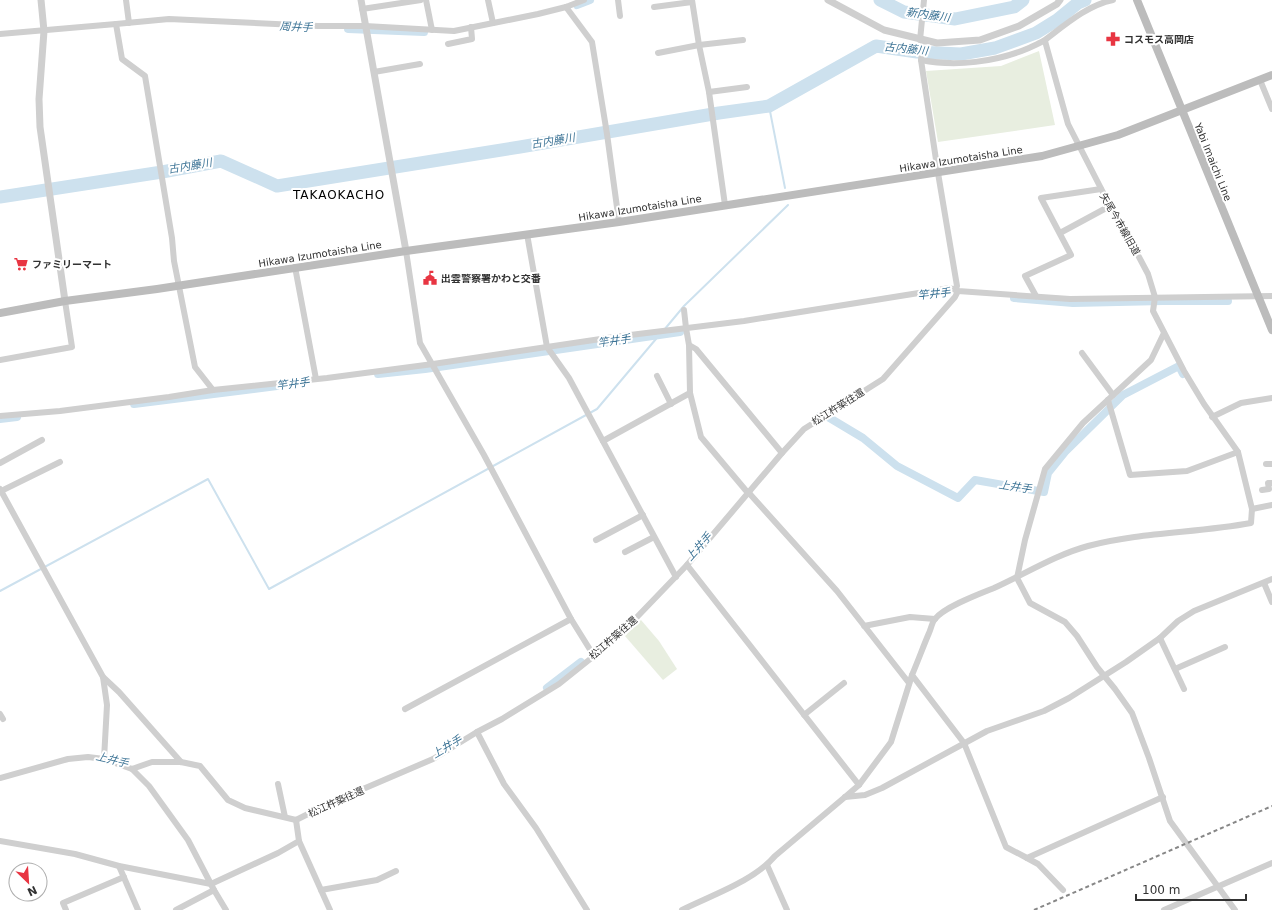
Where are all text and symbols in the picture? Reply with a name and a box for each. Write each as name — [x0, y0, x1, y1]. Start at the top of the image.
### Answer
water label: 新内藤川 — [905, 6, 952, 25]
water label: 周井手 — [279, 20, 314, 34]
pharmacy icon: コスモス高岡店 — [1105, 31, 1121, 47]
place label: コスモス高岡店 — [1124, 34, 1194, 45]
water label: 古内藤川 — [883, 40, 930, 58]
street label: Yabi Imaichi Line — [1192, 120, 1234, 203]
water label: 古内藤川 — [530, 131, 577, 151]
street label: Hikawa Izumotaisha Line — [899, 144, 1023, 174]
water label: 古内藤川 — [167, 156, 214, 176]
district label: TAKAOKACHO — [292, 188, 385, 202]
street label: 矢尾今市線旧道 — [1098, 191, 1142, 257]
street label: Hikawa Izumotaisha Line — [578, 193, 702, 223]
street label: Hikawa Izumotaisha Line — [258, 239, 382, 269]
supermarket icon: ファミリーマート — [13, 256, 29, 272]
place label: ファミリーマート — [32, 259, 112, 270]
public building icon: 出雲警察署かわと交番 — [422, 270, 438, 286]
place label: 出雲警察署かわと交番 — [441, 273, 541, 284]
water label: 竿井手 — [917, 286, 952, 302]
water label: 竿井手 — [597, 332, 632, 350]
water label: 竿井手 — [276, 375, 311, 392]
street label: 松江杵築往還 — [810, 386, 866, 428]
water label: 上井手 — [998, 478, 1033, 496]
water label: 上井手 — [683, 530, 716, 564]
street label: 松江杵築往還 — [587, 614, 639, 662]
water label: 上井手 — [430, 732, 465, 761]
water label: 上井手 — [94, 750, 131, 771]
street label: 松江杵築往還 — [306, 785, 366, 819]
north arrow — [8, 862, 48, 902]
scale bar — [1136, 876, 1246, 902]
text: N — [25, 883, 39, 898]
text: 100 m — [1142, 883, 1180, 897]

